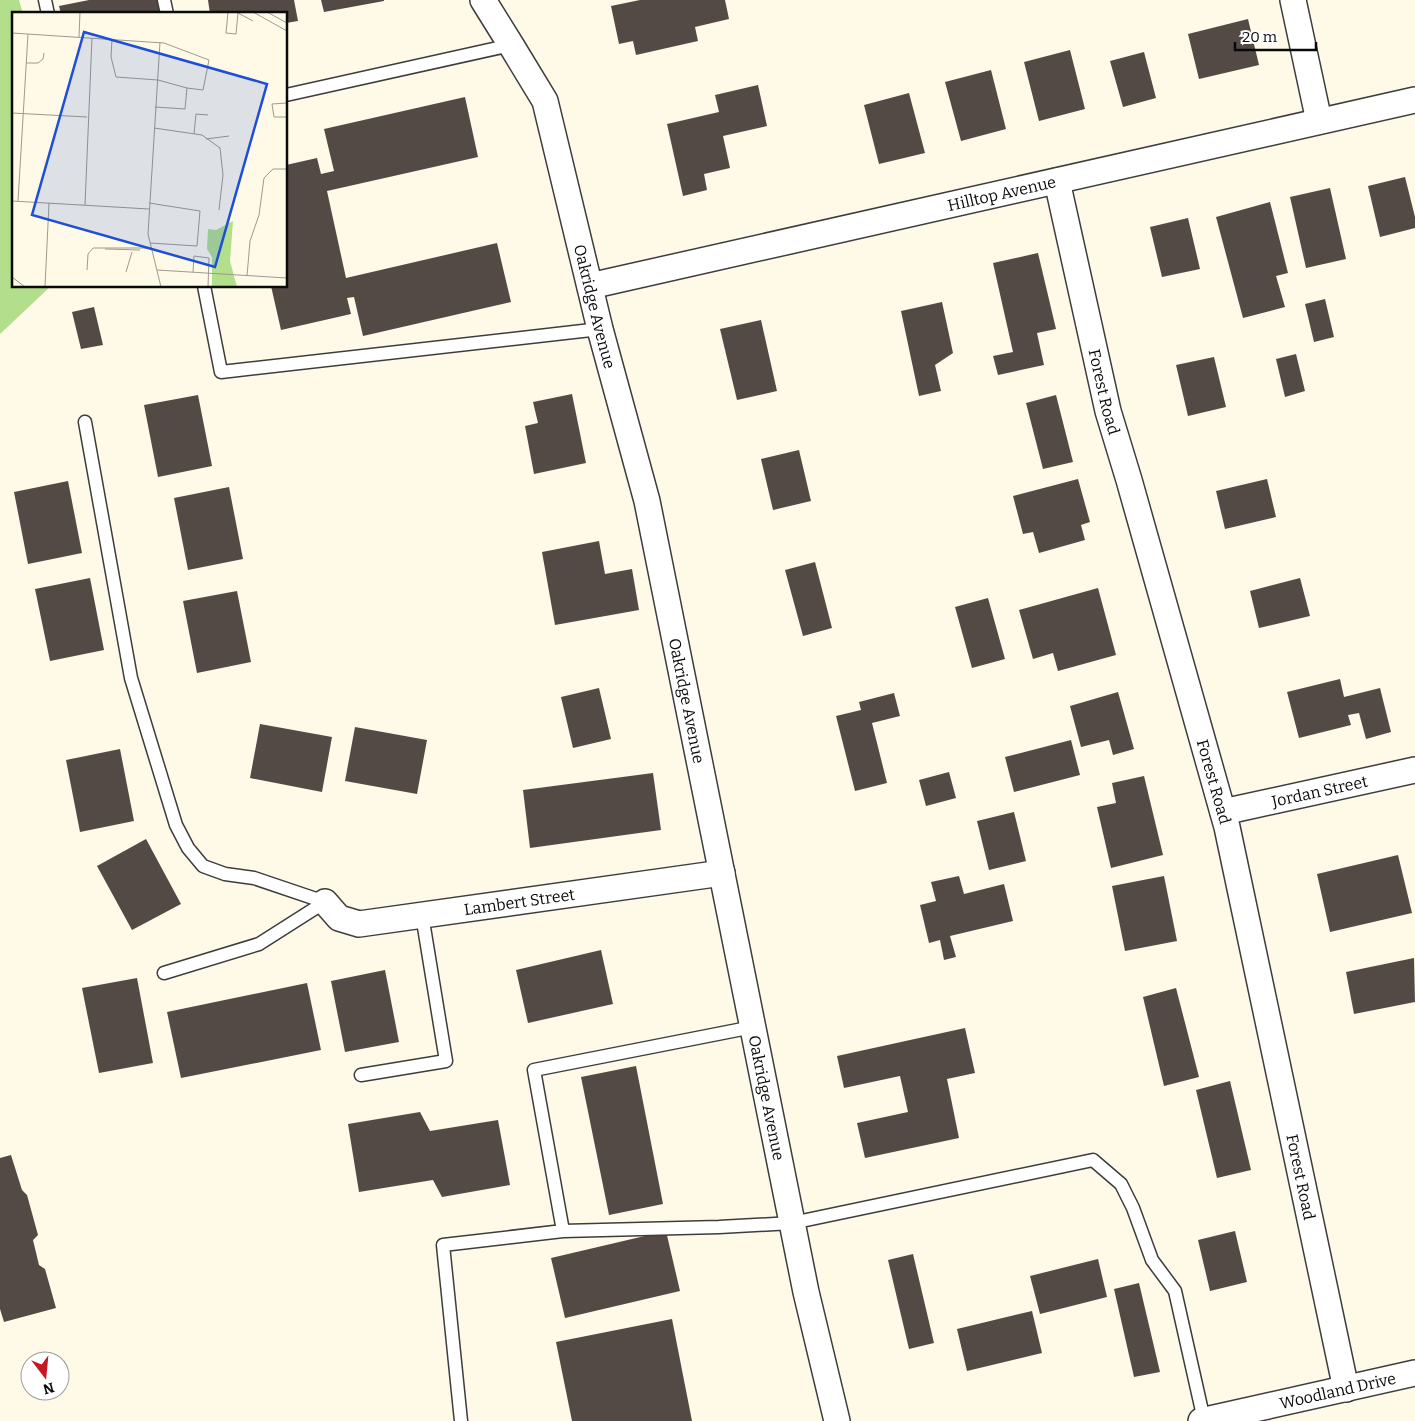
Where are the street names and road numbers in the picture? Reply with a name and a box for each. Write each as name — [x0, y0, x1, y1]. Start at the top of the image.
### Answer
street label: Hilltop Avenue — [946, 172, 1058, 215]
street label: Oakridge Avenue — [570, 243, 619, 371]
street label: Forest Road — [1085, 347, 1124, 437]
street label: Oakridge Avenue — [665, 636, 708, 765]
street label: Forest Road — [1193, 737, 1235, 827]
street label: Jordan Street — [1269, 772, 1370, 811]
street label: Lambert Street — [463, 885, 576, 919]
street label: Oakridge Avenue — [745, 1034, 788, 1162]
street label: Forest Road — [1282, 1132, 1319, 1222]
street label: Woodland Drive — [1278, 1369, 1398, 1413]

